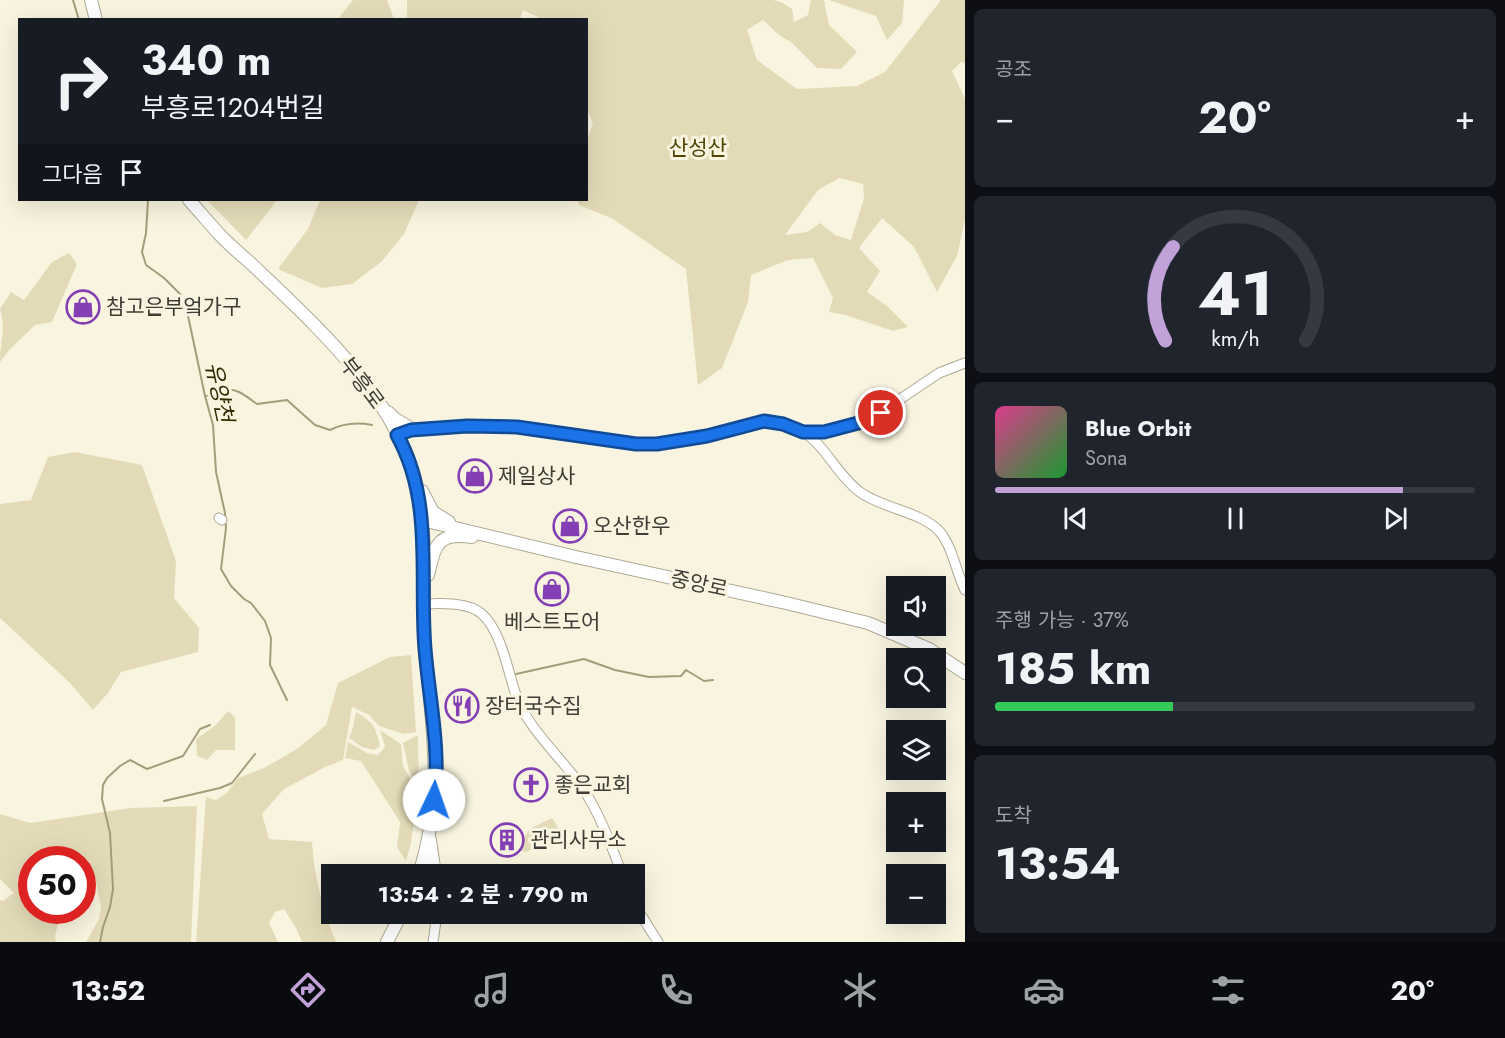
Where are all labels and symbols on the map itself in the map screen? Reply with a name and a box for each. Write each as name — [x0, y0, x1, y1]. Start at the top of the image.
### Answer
park label: 산성산 — [669, 133, 727, 163]
shop icon: 참고은부엌가구 — [65, 289, 101, 325]
place label: 참고은부엌가구 — [106, 292, 241, 322]
street label: 부흥로 — [333, 351, 391, 415]
water label: 유양천 — [198, 359, 243, 428]
pin — [855, 387, 906, 438]
shop icon: 제일상사 — [457, 458, 493, 494]
place label: 제일상사 — [498, 461, 575, 491]
shop icon: 오산한우 — [552, 508, 588, 544]
place label: 오산한우 — [593, 511, 670, 541]
street label: 중앙로 — [668, 563, 730, 605]
shop icon: 베스트도어 — [534, 571, 570, 607]
place label: 베스트도어 — [504, 607, 600, 637]
restaurant icon: 장터국수집 — [444, 688, 480, 724]
place label: 장터국수집 — [485, 691, 582, 721]
church icon: 좋은교회 — [513, 767, 549, 803]
position arrow — [402, 768, 466, 832]
place label: 좋은교회 — [554, 770, 631, 800]
building icon: 관리사무소 — [489, 822, 525, 858]
place label: 관리사무소 — [530, 825, 627, 855]
speed limit sign: 50 — [18, 846, 96, 924]

